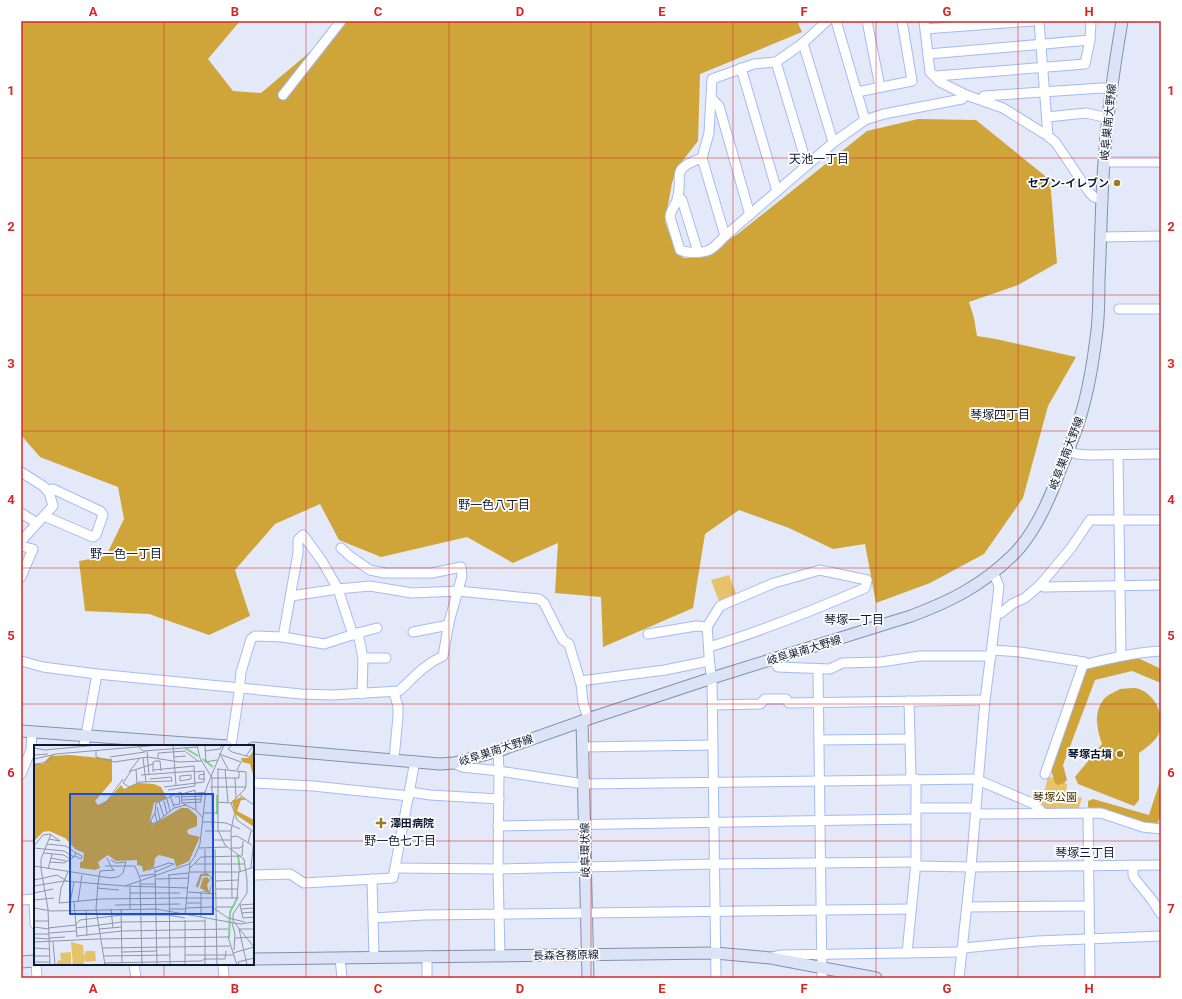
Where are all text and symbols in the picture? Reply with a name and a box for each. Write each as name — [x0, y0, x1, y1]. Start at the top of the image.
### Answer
text: A — [89, 4, 98, 19]
text: B — [231, 4, 239, 19]
text: C — [374, 4, 383, 19]
text: D — [516, 4, 524, 19]
text: E — [658, 4, 666, 19]
text: F — [800, 4, 808, 19]
text: G — [943, 4, 952, 19]
text: H — [1084, 4, 1094, 19]
text: 1 — [7, 83, 15, 98]
street label: 岐阜巣南大野線 — [1098, 83, 1119, 161]
text: 1 — [1167, 83, 1175, 98]
district label: 天池一丁目 — [789, 152, 849, 166]
place label: セブン-イレブン — [1028, 177, 1109, 190]
marker: セブン-イレブン — [1112, 178, 1122, 188]
text: 2 — [7, 219, 15, 234]
text: 2 — [1167, 219, 1175, 234]
text: 3 — [7, 356, 15, 371]
text: 3 — [1167, 356, 1175, 371]
district label: 琴塚四丁目 — [970, 408, 1030, 422]
street label: 岐阜巣南大野線 — [1047, 415, 1086, 491]
text: 4 — [7, 492, 15, 507]
text: 4 — [1167, 492, 1175, 507]
district label: 野一色八丁目 — [458, 498, 530, 512]
district label: 野一色一丁目 — [90, 547, 162, 561]
district label: 琴塚一丁目 — [824, 613, 884, 627]
text: 5 — [7, 628, 15, 643]
text: 5 — [1167, 628, 1175, 643]
street label: 岐阜巣南大野線 — [765, 633, 843, 668]
street label: 岐阜巣南大野線 — [458, 732, 535, 769]
inset map — [34, 745, 254, 965]
place label: 琴塚古墳 — [1067, 748, 1112, 761]
marker: 琴塚古墳 — [1115, 749, 1125, 759]
text: 6 — [7, 765, 15, 780]
text: 6 — [1167, 765, 1175, 780]
park label: 琴塚公園 — [1033, 791, 1077, 804]
marker: 澤田病院 — [375, 817, 387, 829]
place label: 澤田病院 — [390, 817, 434, 830]
street label: 岐阜環状線 — [579, 822, 592, 878]
district label: 野一色七丁目 — [364, 834, 436, 848]
district label: 琴塚三丁目 — [1055, 846, 1115, 860]
text: 7 — [7, 901, 15, 916]
text: 7 — [1167, 901, 1175, 916]
street label: 長森各務原線 — [533, 948, 599, 963]
text: A — [89, 981, 98, 996]
text: B — [231, 981, 239, 996]
text: C — [374, 981, 383, 996]
text: D — [516, 981, 524, 996]
text: E — [658, 981, 666, 996]
text: F — [800, 981, 808, 996]
text: G — [943, 981, 952, 996]
text: H — [1084, 981, 1094, 996]

